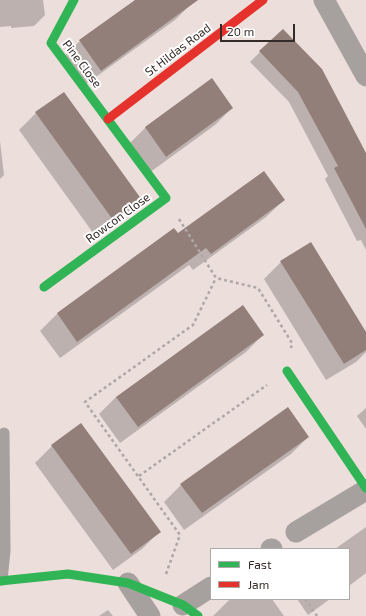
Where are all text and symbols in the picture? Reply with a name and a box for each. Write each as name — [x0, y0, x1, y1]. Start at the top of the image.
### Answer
scale bar — [222, 16, 297, 42]
street label: St Hildas Road — [142, 21, 214, 79]
text: 20 m — [227, 24, 254, 38]
street label: Pine Close — [59, 37, 105, 91]
street label: Rowcon Close — [83, 190, 153, 246]
legend — [210, 548, 350, 600]
text: Fast — [248, 557, 271, 571]
text: Jam — [248, 577, 269, 591]

